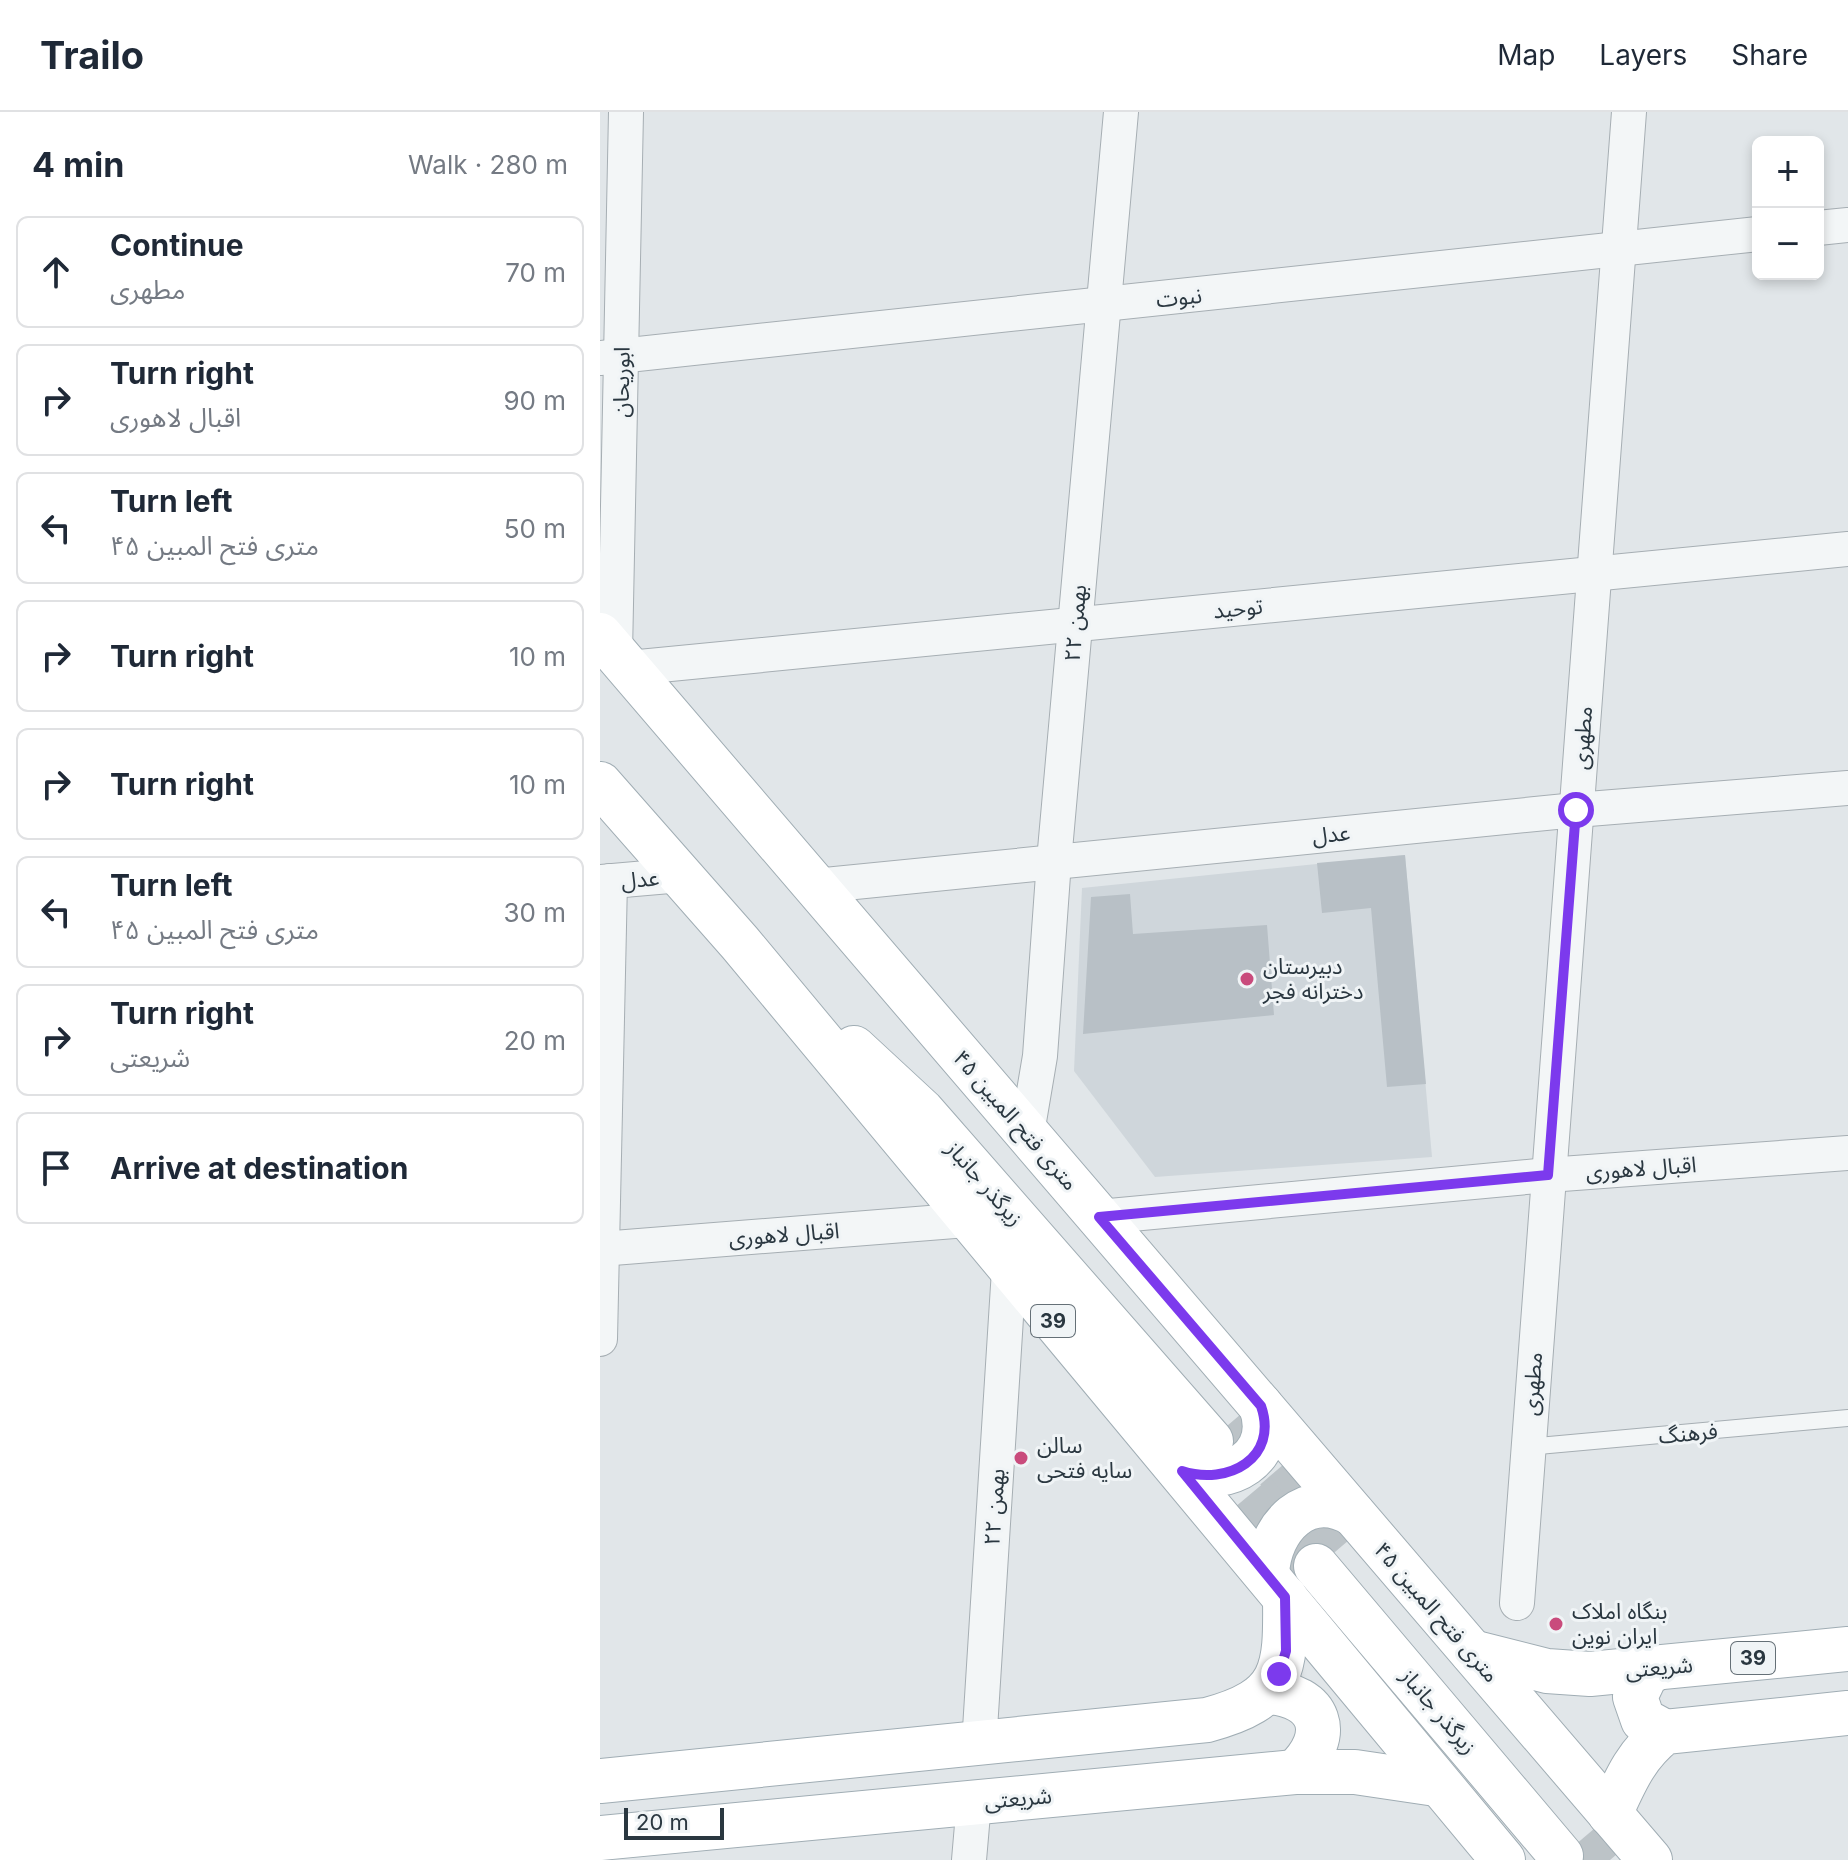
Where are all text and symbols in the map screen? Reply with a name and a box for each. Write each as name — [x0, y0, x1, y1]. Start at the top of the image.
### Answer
text: Trailo — [40, 32, 144, 78]
text: Map — [1497, 38, 1555, 72]
text: Layers — [1599, 38, 1687, 72]
text: Share — [1731, 38, 1808, 72]
map controls — [1752, 136, 1824, 280]
button: + — [1752, 136, 1824, 208]
text: 4 min — [32, 144, 124, 185]
text: Walk · 280 m — [408, 149, 568, 180]
button: − — [1752, 208, 1824, 280]
text: Continue — [110, 227, 244, 263]
icon: ahead — [34, 250, 78, 294]
text: 70 m — [505, 257, 566, 288]
text: مطهری — [110, 274, 185, 305]
street label: نبوت — [1155, 282, 1203, 312]
street label: ابوریحان — [607, 346, 636, 418]
text: Turn right — [110, 355, 254, 391]
icon: right — [34, 378, 78, 422]
text: 90 m — [503, 385, 566, 416]
text: اقبال لاهوری — [110, 402, 241, 433]
text: Turn left — [110, 483, 232, 519]
icon: left — [34, 506, 78, 550]
text: 50 m — [504, 513, 566, 544]
text: ۴۵ متری فتح المبین — [110, 530, 319, 561]
street label: ۲۲ بهمن — [1059, 583, 1091, 663]
street label: توحید — [1212, 592, 1264, 624]
icon: right — [34, 634, 78, 678]
text: Turn right — [110, 638, 254, 674]
text: 10 m — [509, 641, 566, 672]
street label: مطهری — [1567, 705, 1597, 771]
icon: right — [34, 762, 78, 806]
text: Turn right — [110, 766, 254, 802]
text: 10 m — [509, 769, 566, 800]
route start — [1558, 792, 1594, 828]
street label: عدل — [1311, 819, 1351, 849]
street label: عدل — [620, 864, 660, 894]
text: Turn left — [110, 867, 232, 903]
icon: left — [34, 890, 78, 934]
text: 30 m — [503, 897, 566, 928]
text: ۴۵ متری فتح المبین — [110, 914, 319, 945]
place label: دبیرستان دخترانه فجر — [1262, 953, 1363, 1004]
marker: دبیرستان دخترانه فجر — [1238, 970, 1256, 988]
text: Turn right — [110, 995, 254, 1031]
icon: right — [34, 1018, 78, 1062]
text: 20 m — [504, 1025, 566, 1056]
text: شریعتی — [110, 1042, 190, 1073]
street label: ۴۵ متری فتح المبین — [945, 1045, 1084, 1198]
street label: زیرگذر جانباز — [940, 1134, 1029, 1231]
icon: arrive — [34, 1146, 78, 1190]
text: Arrive at destination — [110, 1150, 408, 1186]
street label: اقبال لاهوری — [1585, 1151, 1697, 1186]
street label: اقبال لاهوری — [728, 1217, 840, 1252]
road number: 39 — [1031, 1305, 1075, 1337]
street label: مطهری — [1517, 1351, 1547, 1417]
street label: فرهنگ — [1657, 1417, 1719, 1449]
place label: سالن سایه فتحی — [1037, 1432, 1132, 1483]
marker: سالن سایه فتحی — [1012, 1449, 1030, 1467]
street label: ۲۲ بهمن — [978, 1468, 1010, 1546]
street label: ۴۵ متری فتح المبین — [1366, 1537, 1505, 1690]
place label: بنگاه املاک ایران نوین — [1572, 1598, 1667, 1649]
marker: بنگاه املاک ایران نوین — [1547, 1615, 1565, 1633]
road number: 39 — [1731, 1642, 1775, 1674]
street label: شریعتی — [1624, 1651, 1694, 1683]
route end — [1261, 1656, 1297, 1692]
street label: زیرگذر جانباز — [1394, 1662, 1482, 1760]
street label: شریعتی — [983, 1782, 1053, 1814]
scale bar — [624, 1804, 724, 1840]
text: 20 m — [636, 1809, 689, 1835]

